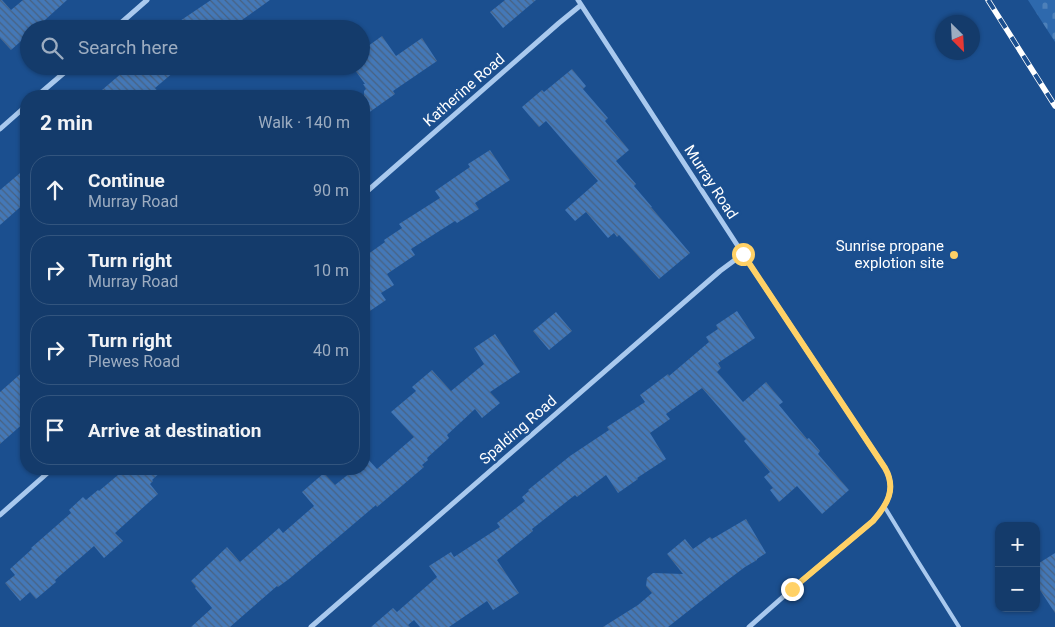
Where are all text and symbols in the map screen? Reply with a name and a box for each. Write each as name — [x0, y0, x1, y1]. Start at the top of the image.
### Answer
north arrow — [935, 15, 980, 60]
search box — [20, 20, 370, 75]
icon: search — [38, 34, 66, 62]
text: Search here — [78, 36, 178, 59]
street label: Katherine Road — [420, 50, 508, 130]
text: 2 min — [40, 111, 93, 135]
text: Walk · 140 m — [258, 113, 350, 132]
street label: Murray Road — [680, 142, 742, 222]
text: Continue — [88, 169, 165, 192]
icon: ahead — [41, 176, 69, 204]
text: 90 m — [313, 181, 349, 200]
text: Murray Road — [88, 192, 178, 211]
place label: Sunrise propane explotion site — [836, 237, 944, 272]
route start — [732, 243, 755, 266]
text: Turn right — [88, 249, 172, 272]
marker: Sunrise propane explotion site — [948, 249, 960, 261]
icon: right — [41, 256, 69, 284]
text: 10 m — [313, 261, 349, 280]
text: Murray Road — [88, 272, 178, 291]
text: Turn right — [88, 329, 172, 352]
icon: right — [41, 336, 69, 364]
text: 40 m — [313, 341, 349, 360]
text: Plewes Road — [88, 352, 180, 371]
street label: Spalding Road — [476, 392, 560, 468]
icon: arrive — [41, 416, 69, 444]
text: Arrive at destination — [88, 419, 261, 442]
map controls — [995, 522, 1040, 612]
button: + — [995, 522, 1040, 567]
button: − — [995, 567, 1040, 612]
route end — [781, 578, 804, 601]

